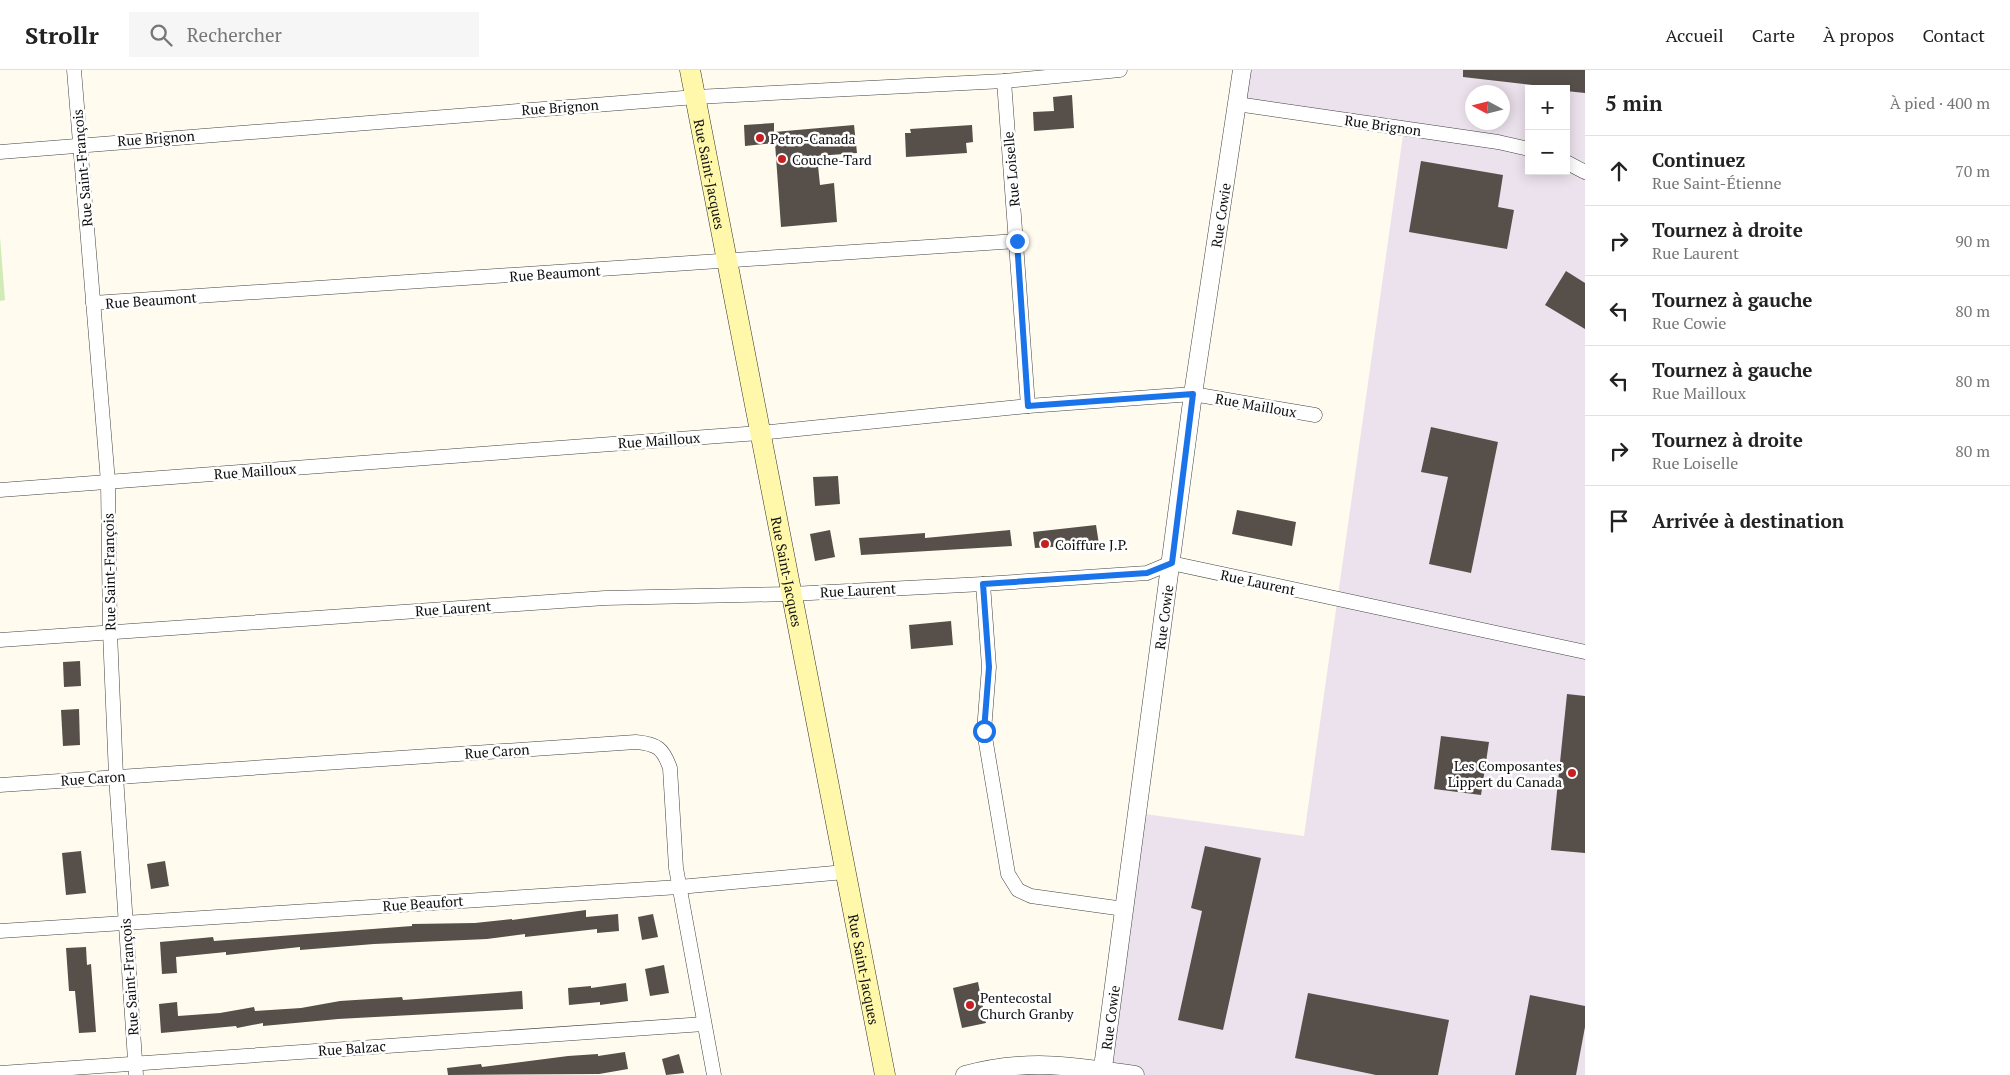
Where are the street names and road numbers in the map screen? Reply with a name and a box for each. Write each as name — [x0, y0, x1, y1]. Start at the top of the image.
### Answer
street label: Rue Brignon — [521, 95, 600, 119]
street label: Rue Saint-François — [67, 109, 97, 227]
street label: Rue Brignon — [1343, 110, 1423, 140]
street label: Rue Saint-Jacques — [690, 117, 730, 231]
street label: Rue Brignon — [117, 126, 196, 150]
street label: Rue Loiselle — [998, 131, 1024, 207]
street label: Rue Cowie — [1206, 181, 1234, 249]
street label: Rue Beaumont — [509, 260, 602, 286]
street label: Rue Beaumont — [105, 287, 198, 313]
street label: Rue Mailloux — [1214, 388, 1299, 422]
street label: Rue Mailloux — [617, 428, 701, 452]
street label: Rue Mailloux — [213, 459, 297, 483]
street label: Rue Saint-François — [98, 513, 120, 631]
street label: Rue Saint-Jacques — [767, 515, 807, 628]
street label: Rue Laurent — [1219, 565, 1298, 599]
street label: Rue Laurent — [819, 578, 897, 601]
street label: Rue Cowie — [1149, 584, 1177, 651]
street label: Rue Laurent — [414, 596, 492, 620]
street label: Rue Caron — [464, 739, 531, 763]
street label: Rue Caron — [60, 766, 127, 790]
street label: Rue Beaufort — [382, 891, 465, 915]
street label: Rue Saint-Jacques — [844, 912, 884, 1026]
street label: Rue Saint-François — [115, 918, 143, 1036]
street label: Rue Cowie — [1096, 984, 1123, 1051]
street label: Rue Balzac — [318, 1036, 386, 1060]

